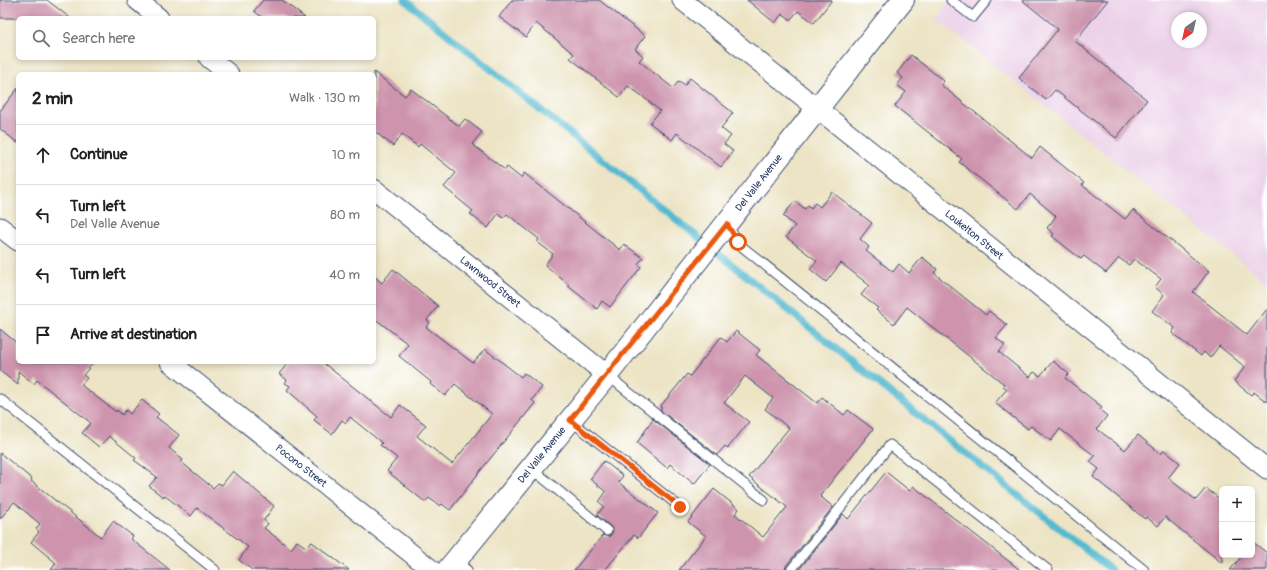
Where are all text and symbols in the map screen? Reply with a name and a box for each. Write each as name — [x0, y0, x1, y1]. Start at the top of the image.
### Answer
north arrow — [1171, 12, 1207, 48]
search box — [16, 16, 376, 60]
icon: search — [30, 27, 52, 49]
text: Search here — [62, 29, 135, 48]
text: 2 min — [32, 88, 73, 109]
text: Walk · 130 m — [289, 90, 360, 106]
icon: ahead — [32, 144, 54, 166]
text: Continue — [70, 145, 128, 164]
text: 10 m — [332, 147, 360, 163]
street label: Del Valle Avenue — [733, 152, 785, 214]
text: Turn left — [70, 197, 126, 216]
icon: left — [32, 204, 54, 226]
text: 80 m — [330, 207, 360, 223]
street label: Loukelton Street — [942, 208, 1006, 263]
text: Del Valle Avenue — [70, 216, 160, 232]
route start — [729, 233, 747, 251]
street label: Lawnwood Street — [457, 254, 523, 311]
icon: left — [32, 264, 54, 286]
text: Turn left — [70, 265, 126, 284]
text: 40 m — [329, 267, 360, 283]
icon: arrive — [32, 324, 54, 346]
text: Arrive at destination — [70, 325, 197, 344]
street label: Del Valle Avenue — [516, 424, 568, 486]
street label: Pocono Street — [273, 442, 330, 490]
map controls — [1219, 486, 1255, 558]
button: + — [1219, 486, 1255, 522]
route end — [671, 498, 689, 516]
button: − — [1219, 522, 1255, 558]

